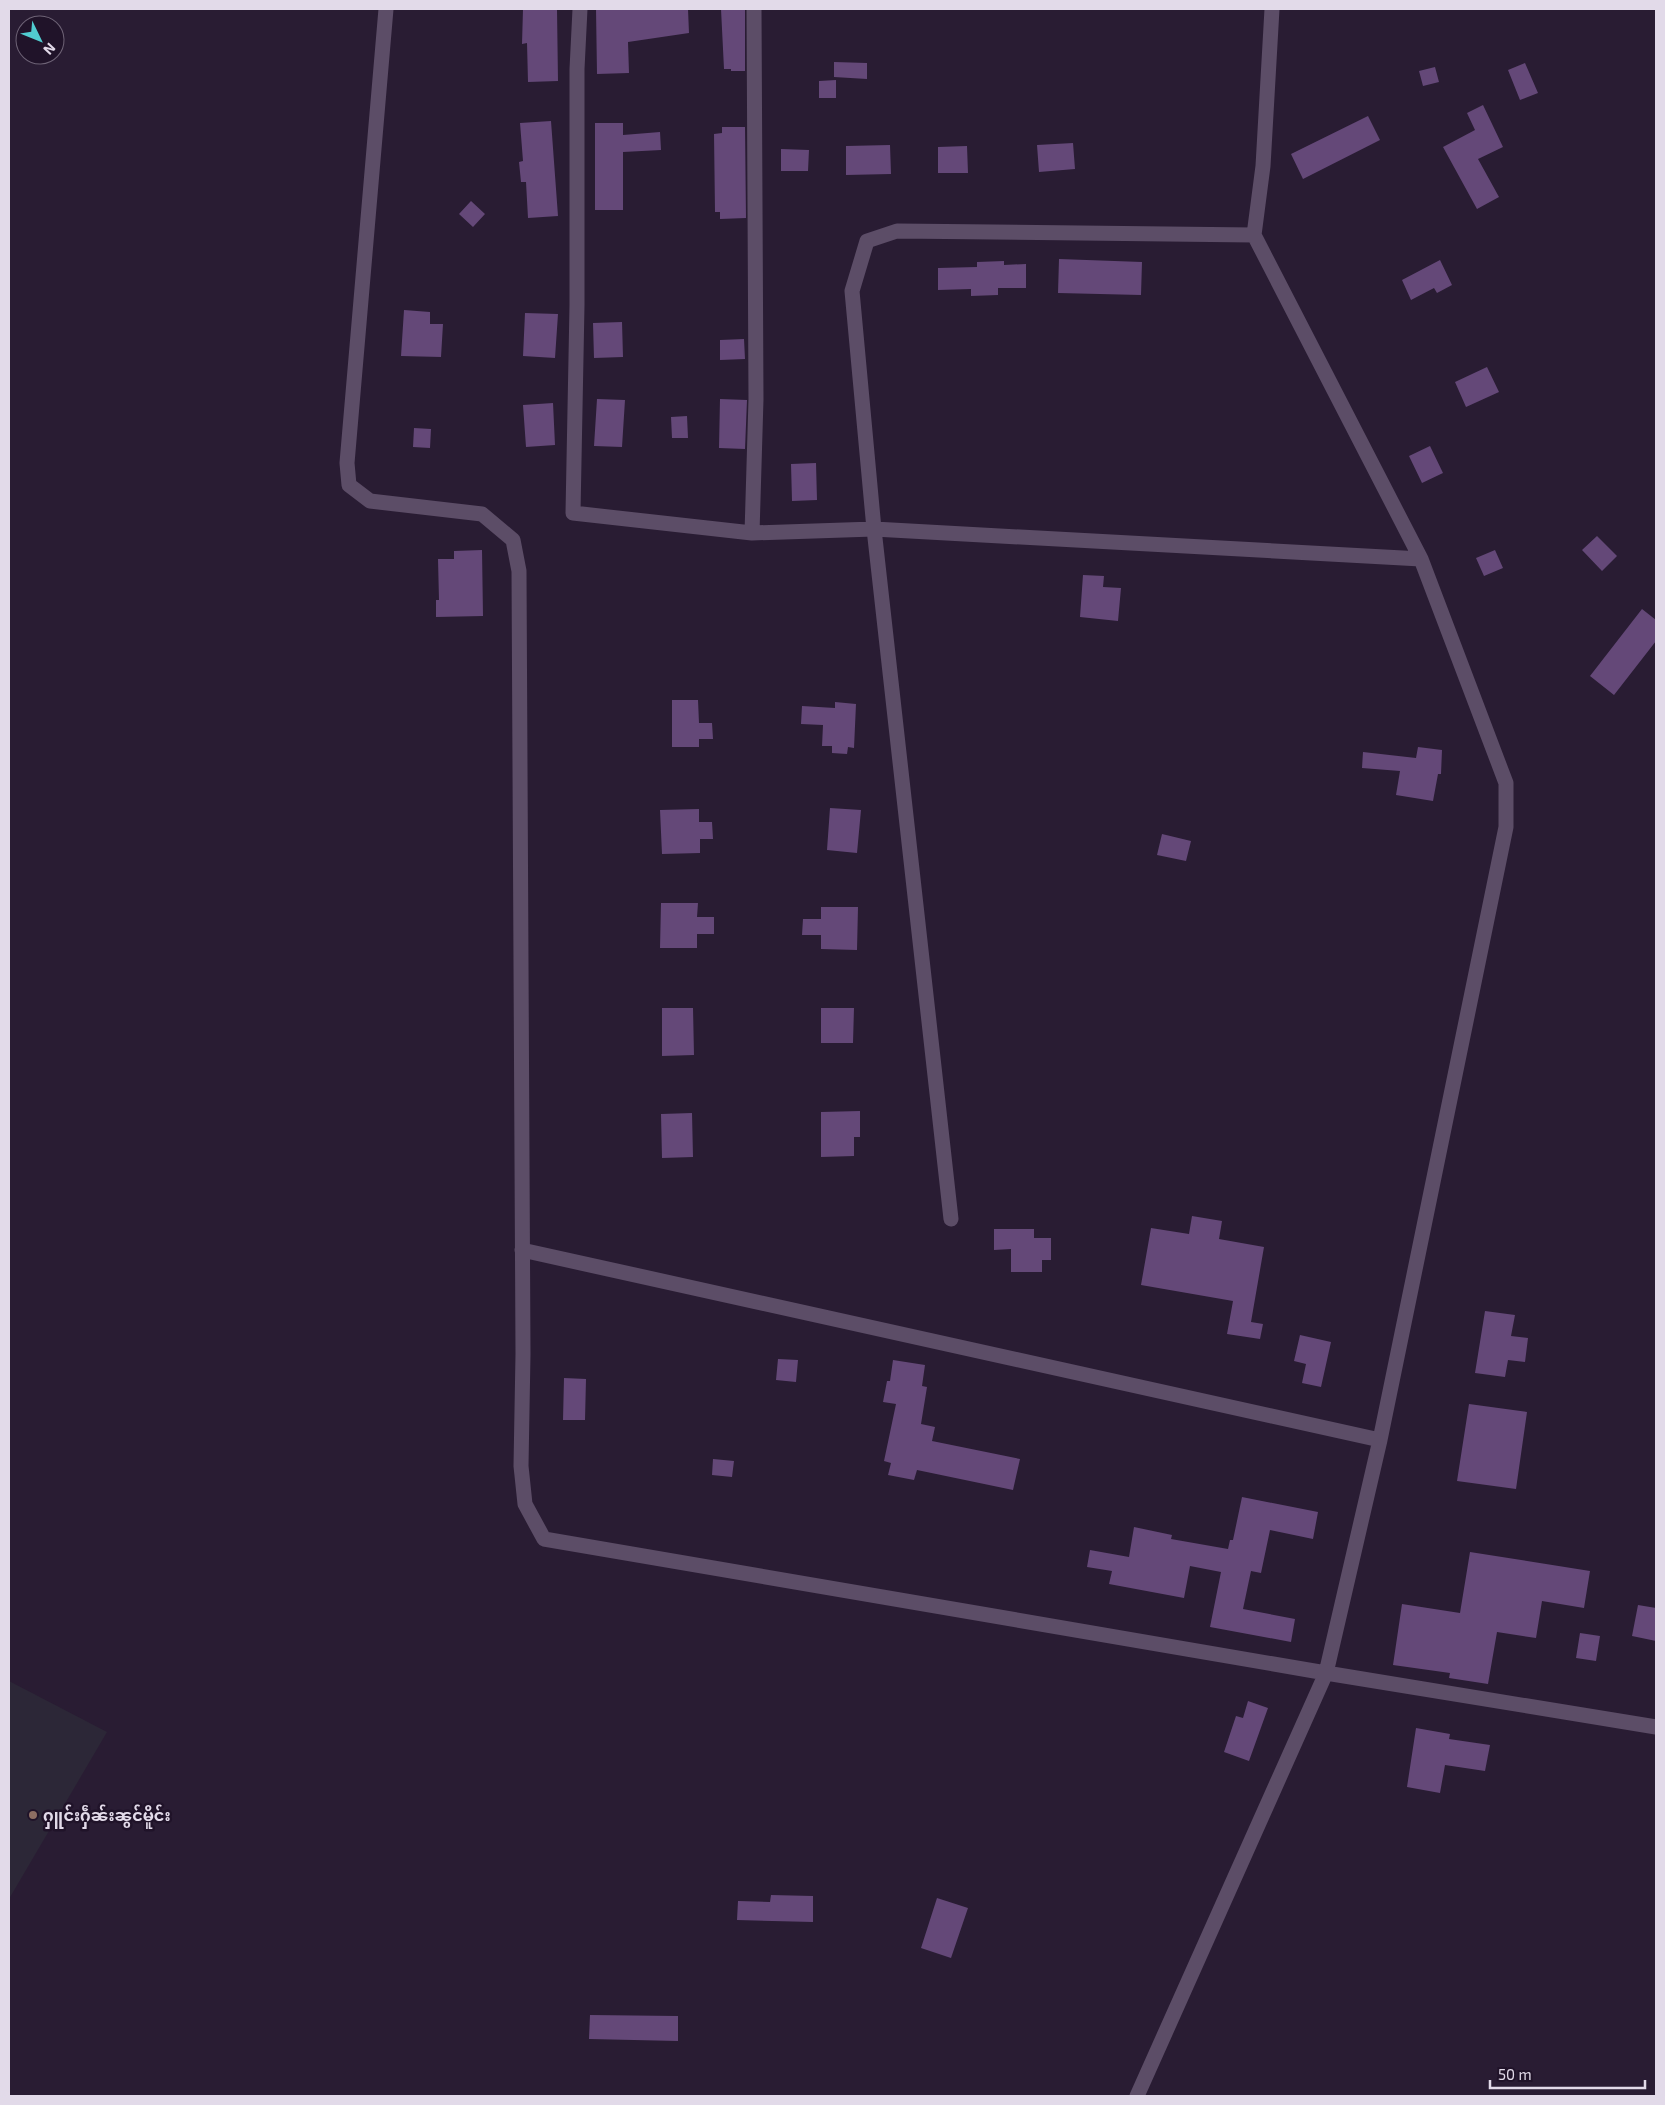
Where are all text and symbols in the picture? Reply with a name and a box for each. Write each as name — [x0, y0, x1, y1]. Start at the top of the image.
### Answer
north arrow — [15, 15, 65, 65]
text: N — [40, 40, 60, 59]
place label: ႁူင်းႁဵၼ်းၼွင်မိူင်း — [43, 1804, 171, 1829]
marker: ႁူင်းႁဵၼ်းၼွင်မိူင်း — [27, 1809, 39, 1821]
scale bar — [1490, 2058, 1645, 2090]
text: 50 m — [1498, 2065, 1532, 2083]

